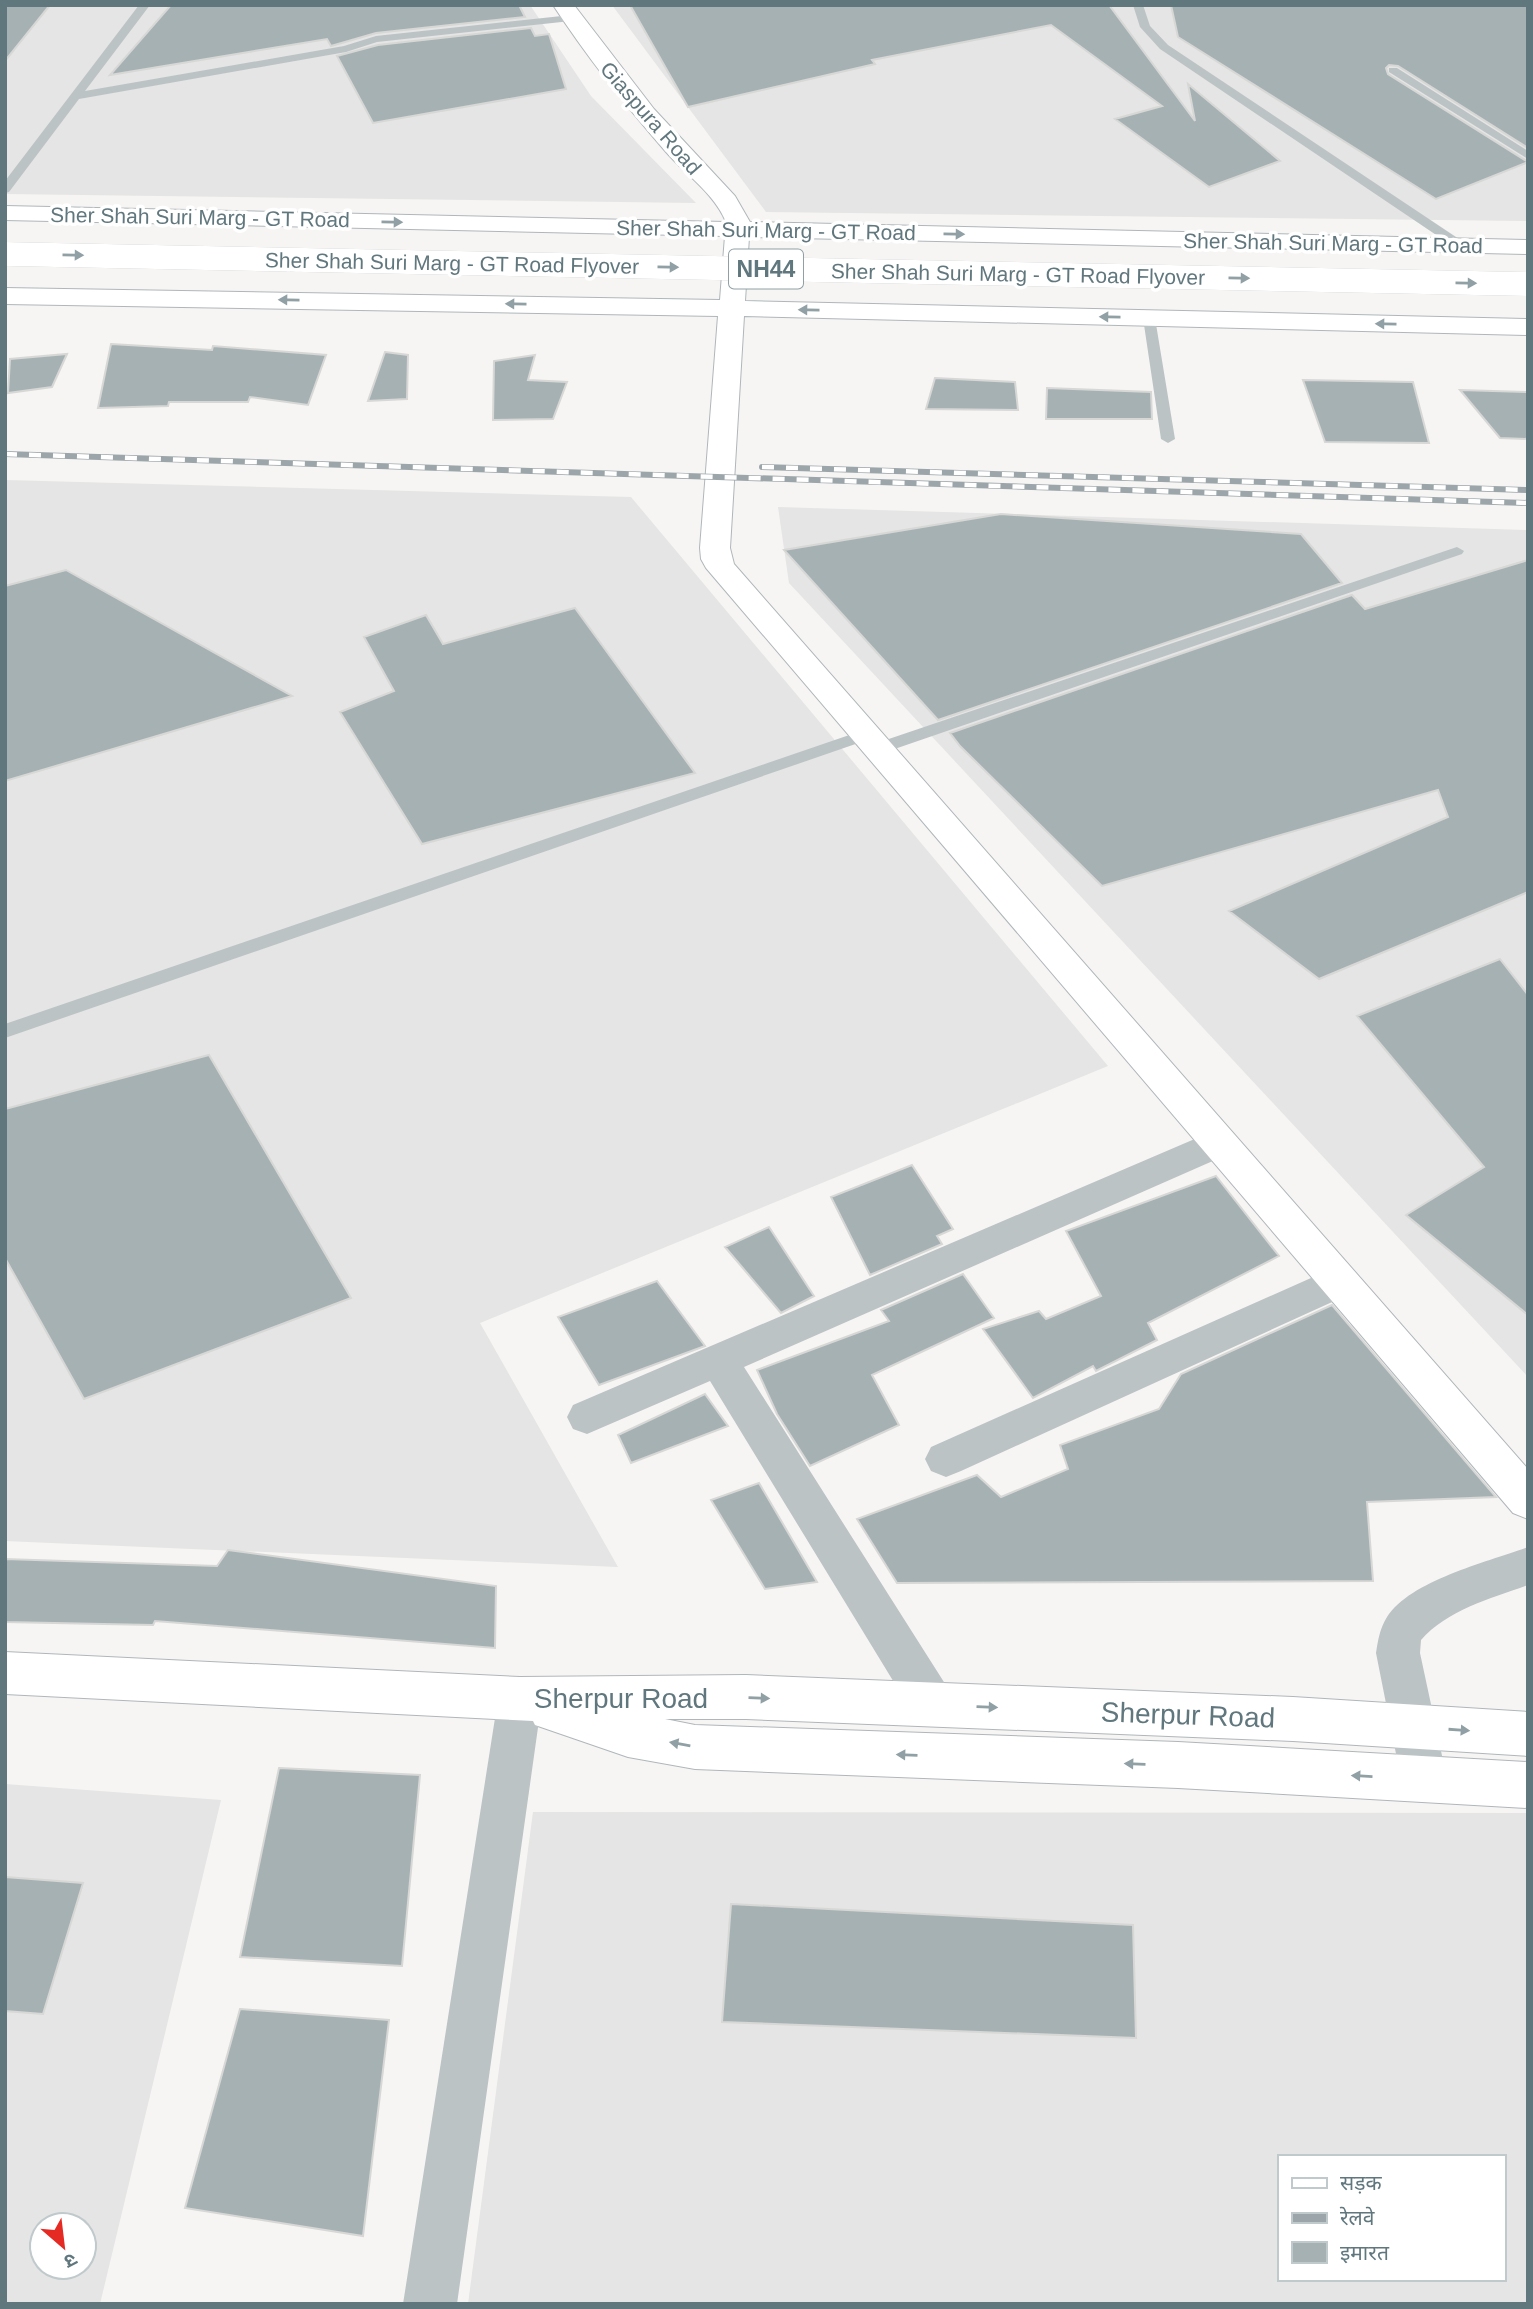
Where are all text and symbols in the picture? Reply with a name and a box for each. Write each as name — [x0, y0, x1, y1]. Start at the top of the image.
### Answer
street label: Giaspura Road — [596, 57, 706, 179]
street label: Sher Shah Suri Marg - GT Road — [50, 203, 350, 231]
one-way arrow — [381, 216, 403, 227]
street label: Sher Shah Suri Marg - GT Road — [616, 216, 916, 244]
one-way arrow — [943, 228, 965, 240]
street label: Sher Shah Suri Marg - GT Road — [1183, 229, 1483, 257]
street label: Sher Shah Suri Marg - GT Road Flyover — [265, 248, 639, 278]
one-way arrow — [63, 250, 85, 261]
road number: NH44 — [729, 250, 803, 288]
street label: Sher Shah Suri Marg - GT Road Flyover — [831, 259, 1205, 289]
one-way arrow — [658, 261, 680, 273]
one-way arrow — [1228, 273, 1250, 284]
one-way arrow — [1455, 277, 1477, 289]
one-way arrow — [277, 295, 299, 306]
one-way arrow — [505, 298, 527, 310]
one-way arrow — [797, 304, 819, 315]
one-way arrow — [1098, 311, 1120, 323]
one-way arrow — [1375, 318, 1397, 329]
street label: Sherpur Road — [534, 1683, 708, 1714]
one-way arrow — [749, 1692, 771, 1703]
street label: Sherpur Road — [1100, 1696, 1276, 1734]
one-way arrow — [976, 1701, 998, 1712]
one-way arrow — [1448, 1724, 1470, 1735]
one-way arrow — [669, 1738, 691, 1749]
one-way arrow — [896, 1749, 918, 1761]
one-way arrow — [1123, 1758, 1145, 1769]
one-way arrow — [1351, 1770, 1373, 1781]
legend — [1278, 2155, 1505, 2281]
text: सड़क — [1340, 2171, 1382, 2194]
text: रेलवे — [1339, 2206, 1375, 2229]
north arrow — [28, 2211, 98, 2281]
text: इमारत — [1340, 2241, 1390, 2264]
text: उ — [60, 2249, 81, 2273]

